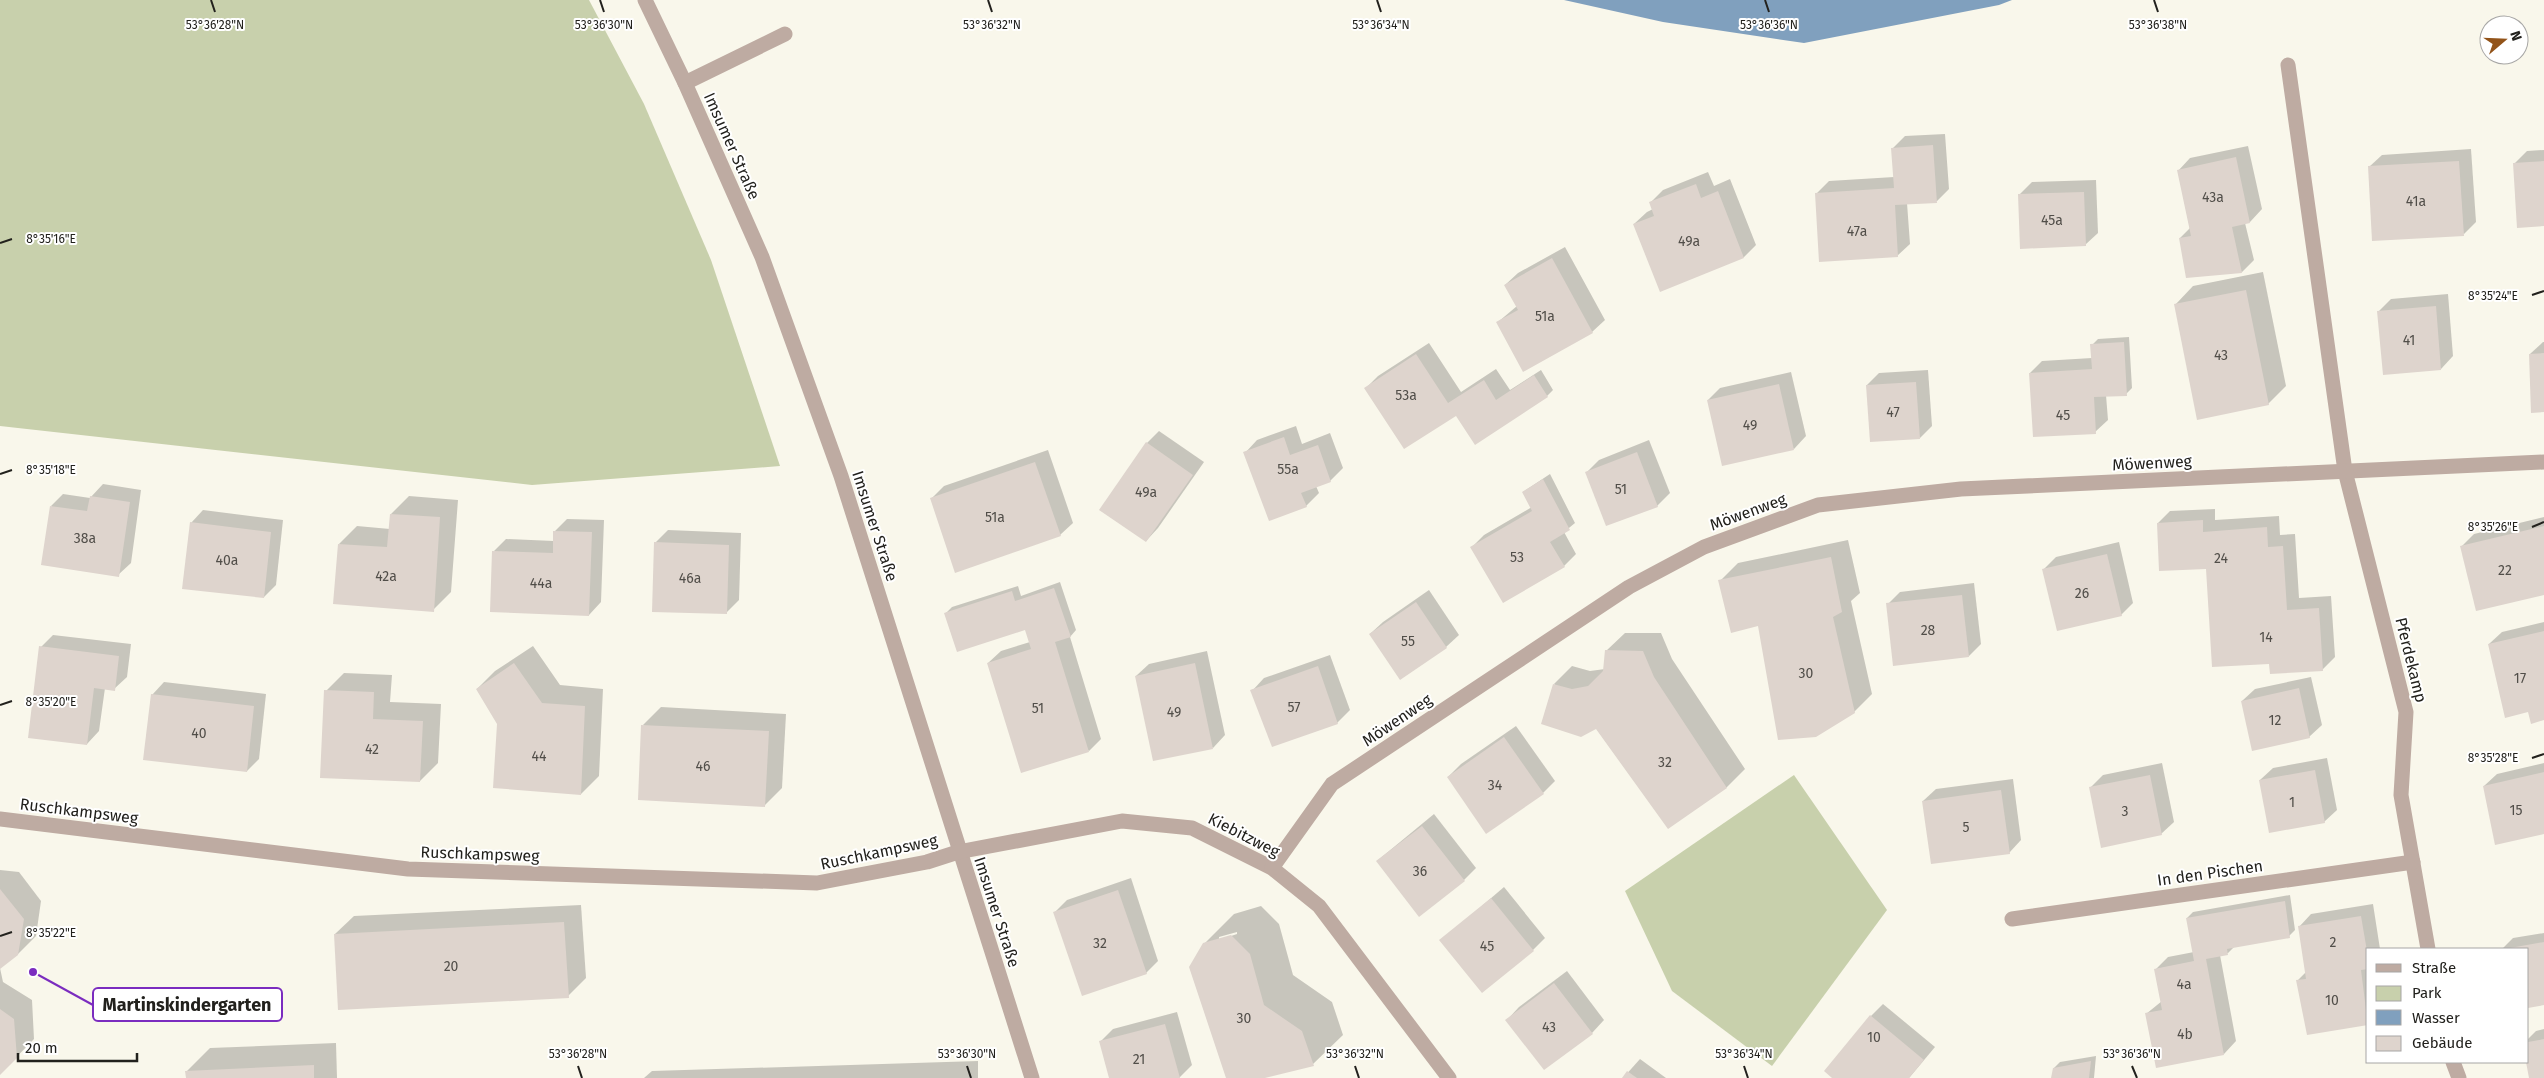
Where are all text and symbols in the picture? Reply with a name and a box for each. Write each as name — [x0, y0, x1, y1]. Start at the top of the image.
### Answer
north arrow — [2479, 15, 2529, 65]
text: 53°36'28"N — [186, 18, 244, 32]
text: 53°36'30"N — [575, 18, 633, 32]
text: 53°36'32"N — [963, 18, 1021, 32]
text: 53°36'34"N — [1352, 18, 1410, 32]
text: 53°36'36"N — [1740, 18, 1798, 32]
text: 53°36'38"N — [2129, 18, 2187, 32]
text: N — [2506, 29, 2525, 43]
street label: Imsumer Straße — [700, 90, 764, 202]
house number: 43a — [2202, 189, 2224, 206]
house number: 41a — [2406, 193, 2426, 210]
house number: 45a — [2041, 212, 2063, 229]
house number: 47a — [1847, 223, 1867, 240]
text: 8°35'16"E — [26, 232, 76, 246]
house number: 49a — [1678, 233, 1700, 250]
text: 8°35'24"E — [2468, 289, 2518, 303]
house number: 51a — [1535, 308, 1555, 325]
house number: 41 — [2403, 332, 2415, 349]
house number: 43 — [2214, 347, 2228, 364]
house number: 53a — [1395, 387, 1417, 404]
house number: 47 — [1886, 404, 1900, 421]
house number: 45 — [2056, 407, 2070, 424]
house number: 49 — [1743, 417, 1757, 434]
street label: Möwenweg — [2112, 451, 2193, 475]
house number: 55a — [1277, 461, 1299, 478]
text: 8°35'18"E — [26, 463, 76, 477]
street label: Imsumer Straße — [848, 468, 902, 584]
house number: 51 — [1615, 481, 1627, 498]
house number: 49a — [1135, 484, 1157, 501]
street label: Möwenweg — [1707, 489, 1789, 535]
house number: 51a — [985, 509, 1005, 526]
text: 8°35'26"E — [2468, 520, 2518, 534]
house number: 38a — [74, 530, 96, 547]
house number: 53 — [1510, 549, 1524, 566]
house number: 24 — [2214, 550, 2229, 567]
house number: 40a — [216, 552, 238, 569]
house number: 22 — [2498, 562, 2512, 579]
house number: 42a — [375, 568, 397, 585]
house number: 46a — [679, 570, 701, 587]
house number: 44a — [530, 575, 552, 592]
house number: 26 — [2075, 585, 2089, 602]
street label: Pferdekamp — [2391, 615, 2431, 705]
house number: 28 — [1921, 622, 1936, 639]
house number: 14 — [2259, 629, 2273, 646]
house number: 55 — [1401, 633, 1415, 650]
house number: 30 — [1799, 665, 1814, 682]
house number: 17 — [2514, 670, 2526, 687]
street label: Möwenweg — [1359, 689, 1436, 750]
text: 8°35'20"E — [26, 695, 76, 709]
house number: 57 — [1288, 699, 1300, 716]
house number: 51 — [1032, 700, 1044, 717]
house number: 49 — [1167, 704, 1181, 721]
house number: 12 — [2269, 712, 2282, 729]
house number: 40 — [191, 725, 207, 742]
house number: 42 — [365, 741, 379, 758]
house number: 44 — [532, 748, 547, 765]
text: 8°35'28"E — [2468, 751, 2518, 765]
house number: 32 — [1658, 754, 1672, 771]
house number: 46 — [696, 758, 710, 775]
house number: 34 — [1488, 777, 1503, 794]
street label: Ruschkampsweg — [19, 794, 140, 828]
house number: 1 — [2289, 794, 2295, 811]
house number: 15 — [2509, 802, 2523, 819]
house number: 3 — [2122, 803, 2129, 820]
street label: Kiebitzweg — [1205, 809, 1284, 861]
house number: 5 — [1962, 819, 1970, 836]
street label: Ruschkampsweg — [819, 830, 940, 874]
street label: Ruschkampsweg — [420, 842, 541, 866]
street label: Imsumer Straße — [970, 854, 1024, 970]
street label: In den Pischen — [2156, 856, 2264, 890]
house number: 36 — [1413, 863, 1427, 880]
text: 8°35'22"E — [26, 926, 76, 940]
house number: 2 — [2330, 934, 2337, 951]
house number: 32 — [1093, 935, 1107, 952]
house number: 45 — [1480, 938, 1494, 955]
legend — [2366, 948, 2529, 1063]
house number: 20 — [444, 958, 459, 975]
text: Straße — [2412, 959, 2456, 977]
house number: 4a — [2176, 976, 2192, 993]
text: Park — [2412, 984, 2442, 1002]
callout: Martinskindergarten — [93, 988, 282, 1021]
house number: 10 — [2325, 992, 2339, 1009]
text: Martinskindergarten — [102, 994, 272, 1016]
text: Wasser — [2412, 1009, 2460, 1027]
house number: 30 — [1237, 1010, 1252, 1027]
house number: 43 — [1542, 1019, 1556, 1036]
house number: 4b — [2177, 1026, 2193, 1043]
house number: 10 — [1867, 1029, 1881, 1046]
scale bar — [18, 1030, 136, 1062]
text: Gebäude — [2412, 1034, 2472, 1052]
text: 20 m — [25, 1039, 58, 1057]
text: 53°36'28"N — [549, 1047, 607, 1061]
text: 53°36'30"N — [938, 1047, 996, 1061]
text: 53°36'32"N — [1326, 1047, 1384, 1061]
text: 53°36'34"N — [1715, 1047, 1773, 1061]
text: 53°36'36"N — [2103, 1047, 2161, 1061]
house number: 21 — [1133, 1051, 1145, 1068]

